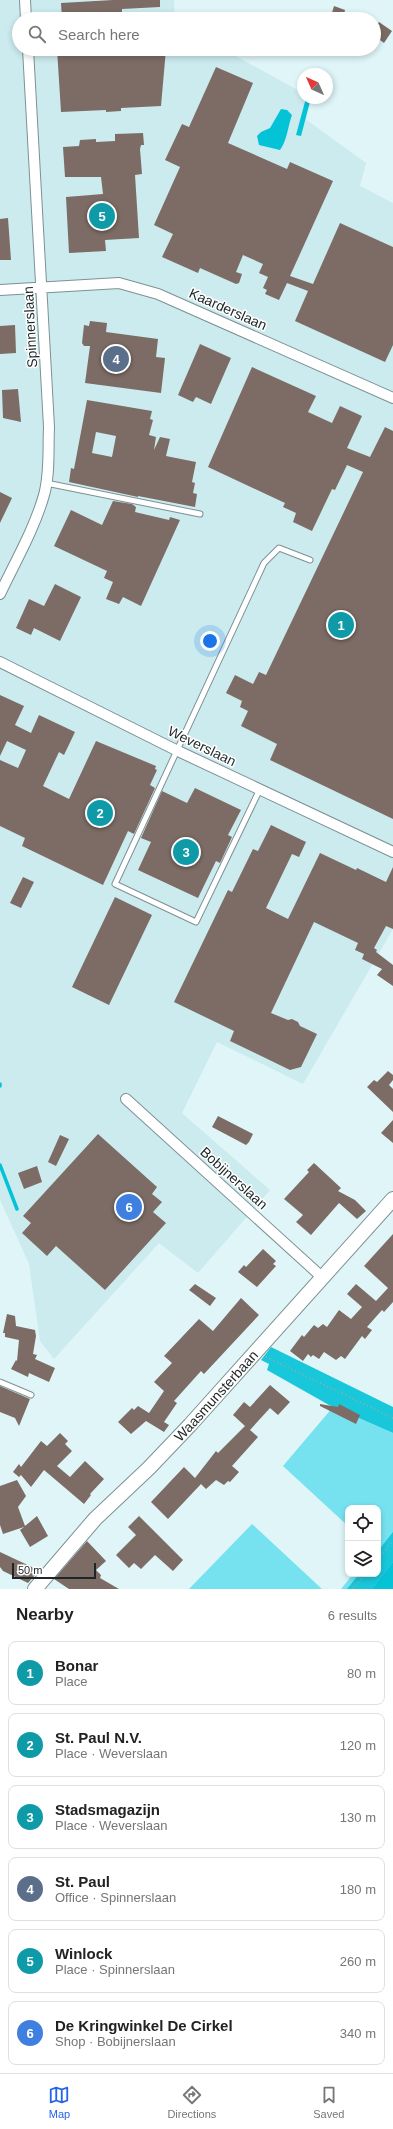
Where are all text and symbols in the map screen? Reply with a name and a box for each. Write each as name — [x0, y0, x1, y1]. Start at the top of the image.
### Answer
search box — [12, 12, 381, 56]
icon: search — [26, 23, 48, 45]
text: Search here — [58, 26, 140, 43]
north arrow — [297, 68, 333, 104]
pin: 5 — [89, 201, 115, 231]
street label: Kaarderslaan — [187, 285, 269, 333]
street label: Spinnerslaan — [20, 286, 40, 368]
pin: 4 — [103, 344, 129, 374]
pin: 1 — [328, 610, 354, 640]
your location — [200, 631, 220, 651]
street label: Weverslaan — [165, 723, 239, 769]
pin: 2 — [87, 798, 113, 828]
pin: 3 — [173, 837, 199, 867]
street label: Bobijnerslaan — [197, 1144, 271, 1212]
pin: 6 — [116, 1192, 142, 1222]
street label: Waasmunsterbaan — [171, 1347, 261, 1445]
map controls — [345, 1505, 381, 1577]
button: locate — [345, 1505, 381, 1541]
button: layers — [345, 1541, 381, 1577]
scale bar — [12, 1561, 96, 1580]
text: 50 m — [18, 1564, 42, 1576]
text: Nearby — [16, 1605, 74, 1624]
text: 6 results — [328, 1608, 377, 1623]
text: Bonar — [55, 1657, 98, 1674]
text: 1 — [26, 1666, 34, 1681]
text: 80 m — [347, 1666, 376, 1681]
text: Place — [55, 1674, 88, 1689]
text: St. Paul N.V. — [55, 1729, 142, 1746]
text: 2 — [26, 1738, 34, 1753]
text: 120 m — [340, 1738, 376, 1753]
text: Place · Weverslaan — [55, 1746, 167, 1761]
text: Stadsmagazijn — [55, 1801, 160, 1818]
text: 3 — [26, 1810, 34, 1825]
text: 130 m — [340, 1810, 376, 1825]
text: Place · Weverslaan — [55, 1818, 167, 1833]
text: St. Paul — [55, 1873, 110, 1890]
text: 4 — [26, 1882, 34, 1897]
text: 180 m — [340, 1882, 376, 1897]
text: Office · Spinnerslaan — [55, 1890, 176, 1905]
text: Winlock — [55, 1945, 112, 1962]
text: 5 — [26, 1954, 34, 1969]
text: 260 m — [340, 1954, 376, 1969]
text: Place · Spinnerslaan — [55, 1962, 175, 1977]
text: De Kringwinkel De Cirkel — [55, 2017, 233, 2034]
text: 6 — [26, 2026, 34, 2041]
text: 340 m — [340, 2026, 376, 2041]
text: Shop · Bobijnerslaan — [55, 2034, 176, 2049]
tab: Map — [48, 2084, 70, 2120]
tab: Directions — [167, 2084, 216, 2120]
tab: Saved — [313, 2084, 344, 2120]

